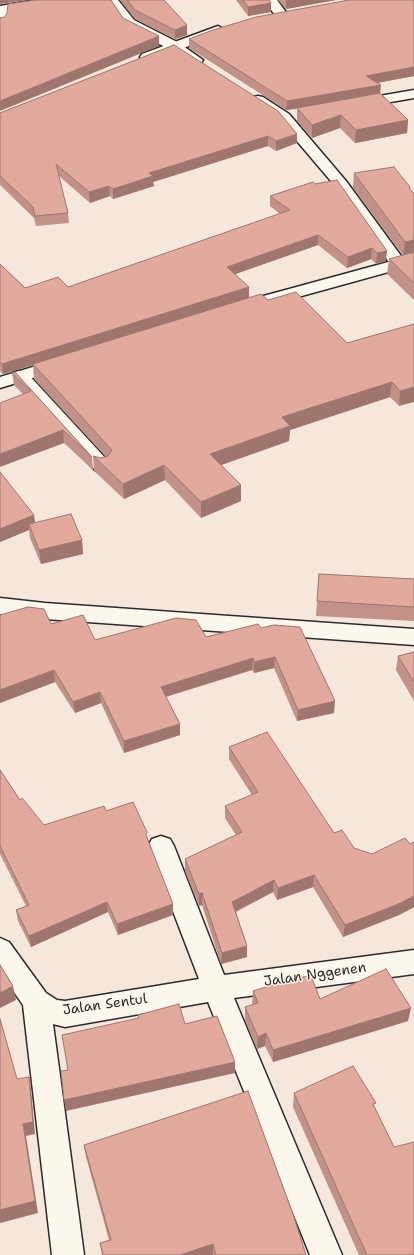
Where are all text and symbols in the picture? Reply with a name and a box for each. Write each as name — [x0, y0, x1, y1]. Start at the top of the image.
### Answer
street label: Jalan Nggenen — [263, 959, 367, 991]
street label: Jalan Sentul — [62, 991, 148, 1019]

